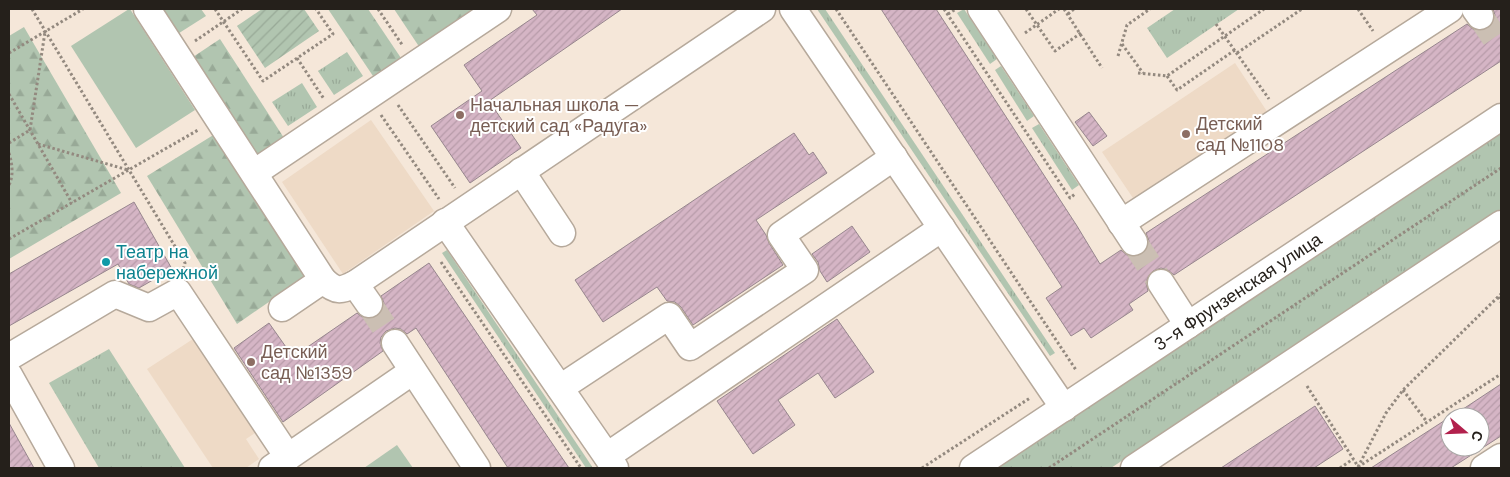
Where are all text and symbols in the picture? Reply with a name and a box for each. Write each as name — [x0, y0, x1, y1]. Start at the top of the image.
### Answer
place label: Начальная школа — детский сад «Радуга» — [470, 93, 647, 138]
marker: Начальная школа — детский сад «Радуга» — [454, 109, 466, 121]
place label: Детский сад №1108 — [1196, 112, 1284, 157]
marker: Детский сад №1108 — [1180, 128, 1192, 140]
street label: 3-я Фрунзенская улица — [1149, 227, 1327, 356]
place label: Театр на набережной — [116, 240, 218, 285]
marker: Театр на набережной — [100, 256, 112, 268]
place label: Детский сад №1359 — [261, 340, 353, 385]
marker: Детский сад №1359 — [245, 356, 257, 368]
north arrow — [1440, 407, 1490, 457]
text: С — [1467, 429, 1487, 444]

